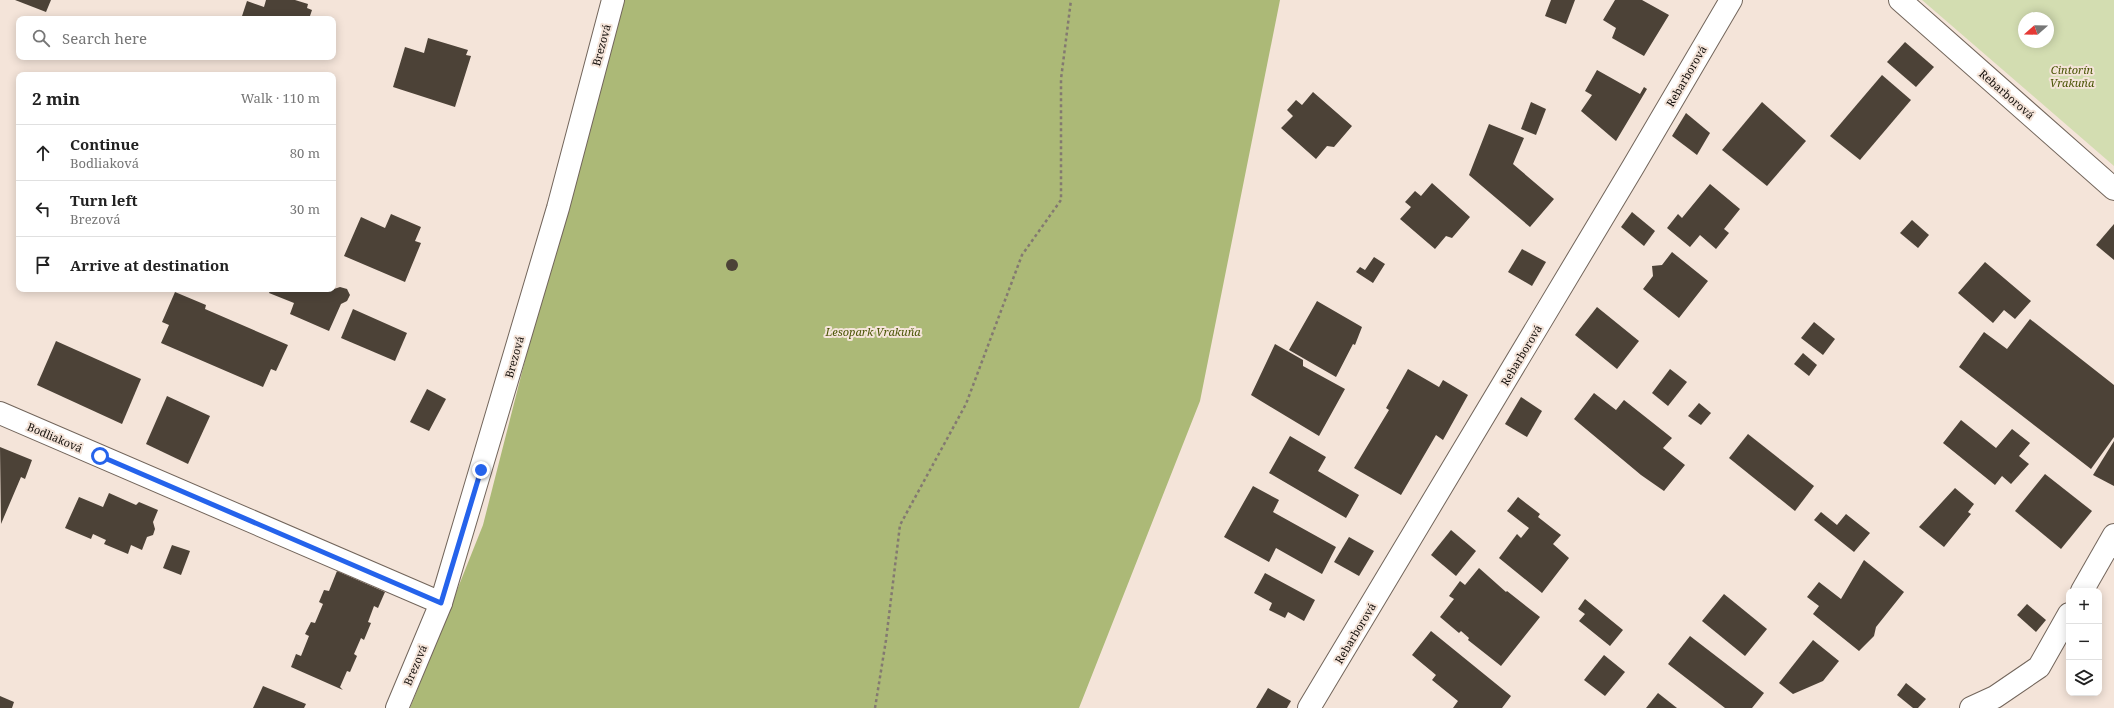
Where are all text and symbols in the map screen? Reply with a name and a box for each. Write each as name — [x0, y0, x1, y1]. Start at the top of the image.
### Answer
north arrow — [2018, 12, 2054, 48]
search box — [16, 16, 336, 60]
street label: Brezová — [588, 22, 614, 68]
icon: search — [30, 27, 52, 49]
text: Search here — [62, 28, 147, 48]
street label: Rebarborová — [1662, 43, 1710, 109]
park label: Cintorín Vrakuňa — [2050, 62, 2095, 90]
street label: Rebarborová — [1976, 66, 2038, 122]
text: 2 min — [32, 87, 80, 110]
text: Walk · 110 m — [241, 89, 320, 107]
text: Continue — [70, 134, 139, 154]
icon: ahead — [32, 142, 54, 164]
text: 80 m — [290, 144, 320, 162]
text: Bodliaková — [70, 154, 139, 172]
text: Turn left — [70, 190, 138, 210]
icon: left — [32, 198, 54, 220]
text: 30 m — [290, 200, 320, 218]
text: Brezová — [70, 210, 121, 228]
icon: arrive — [32, 254, 54, 276]
text: Arrive at destination — [70, 255, 229, 275]
street label: Rebarborová — [1497, 322, 1545, 388]
park label: Lesopark Vrakuňa — [824, 324, 921, 339]
street label: Brezová — [501, 334, 527, 380]
street label: Bodliaková — [25, 419, 85, 455]
route start — [91, 447, 109, 465]
route end — [472, 461, 490, 479]
map controls — [2066, 588, 2102, 696]
button: + — [2066, 588, 2102, 624]
street label: Rebarborová — [1331, 600, 1379, 666]
button: − — [2066, 624, 2102, 660]
street label: Brezová — [400, 642, 430, 688]
button: layers — [2066, 660, 2102, 696]

